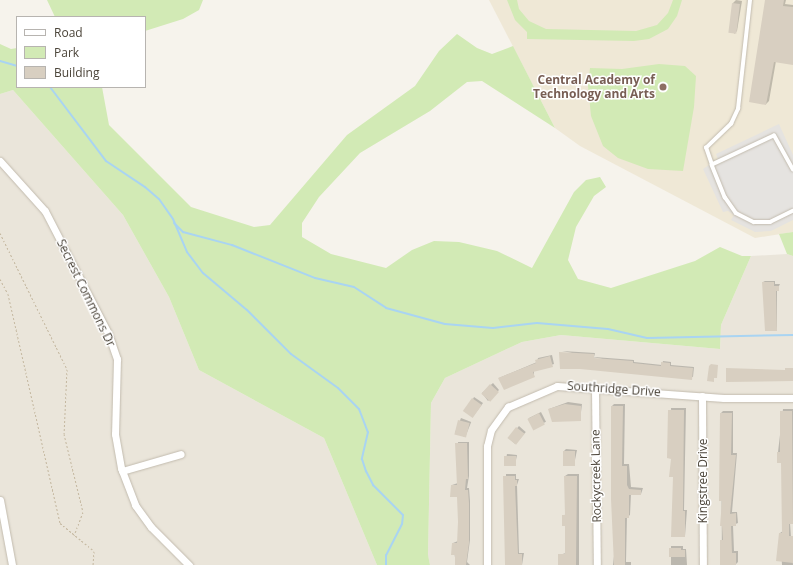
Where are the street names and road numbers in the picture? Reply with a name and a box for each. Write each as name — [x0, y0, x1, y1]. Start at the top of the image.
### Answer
street label: Secrest Commons Dr — [54, 237, 118, 349]
street label: Southridge Drive — [567, 379, 661, 399]
street label: Rockycreek Lane — [588, 429, 604, 523]
street label: Kingstree Drive — [696, 438, 710, 524]

